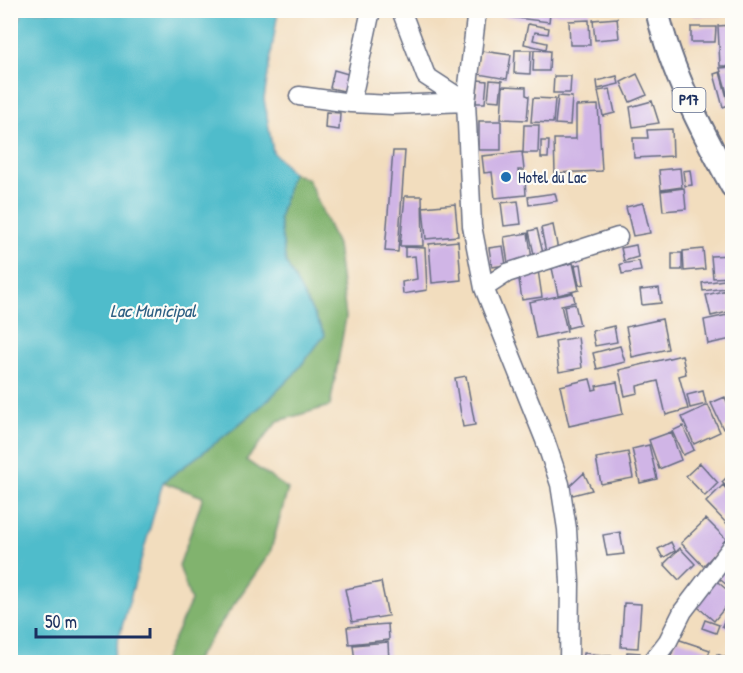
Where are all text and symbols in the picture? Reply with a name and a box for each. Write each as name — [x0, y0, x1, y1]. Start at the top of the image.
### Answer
road number: P17 — [672, 88, 706, 112]
place label: Hotel du Lac — [518, 166, 587, 188]
marker: Hotel du Lac — [499, 170, 513, 184]
water label: Lac Municipal — [110, 298, 197, 323]
scale bar — [36, 601, 150, 639]
text: 50 m — [45, 609, 77, 634]

